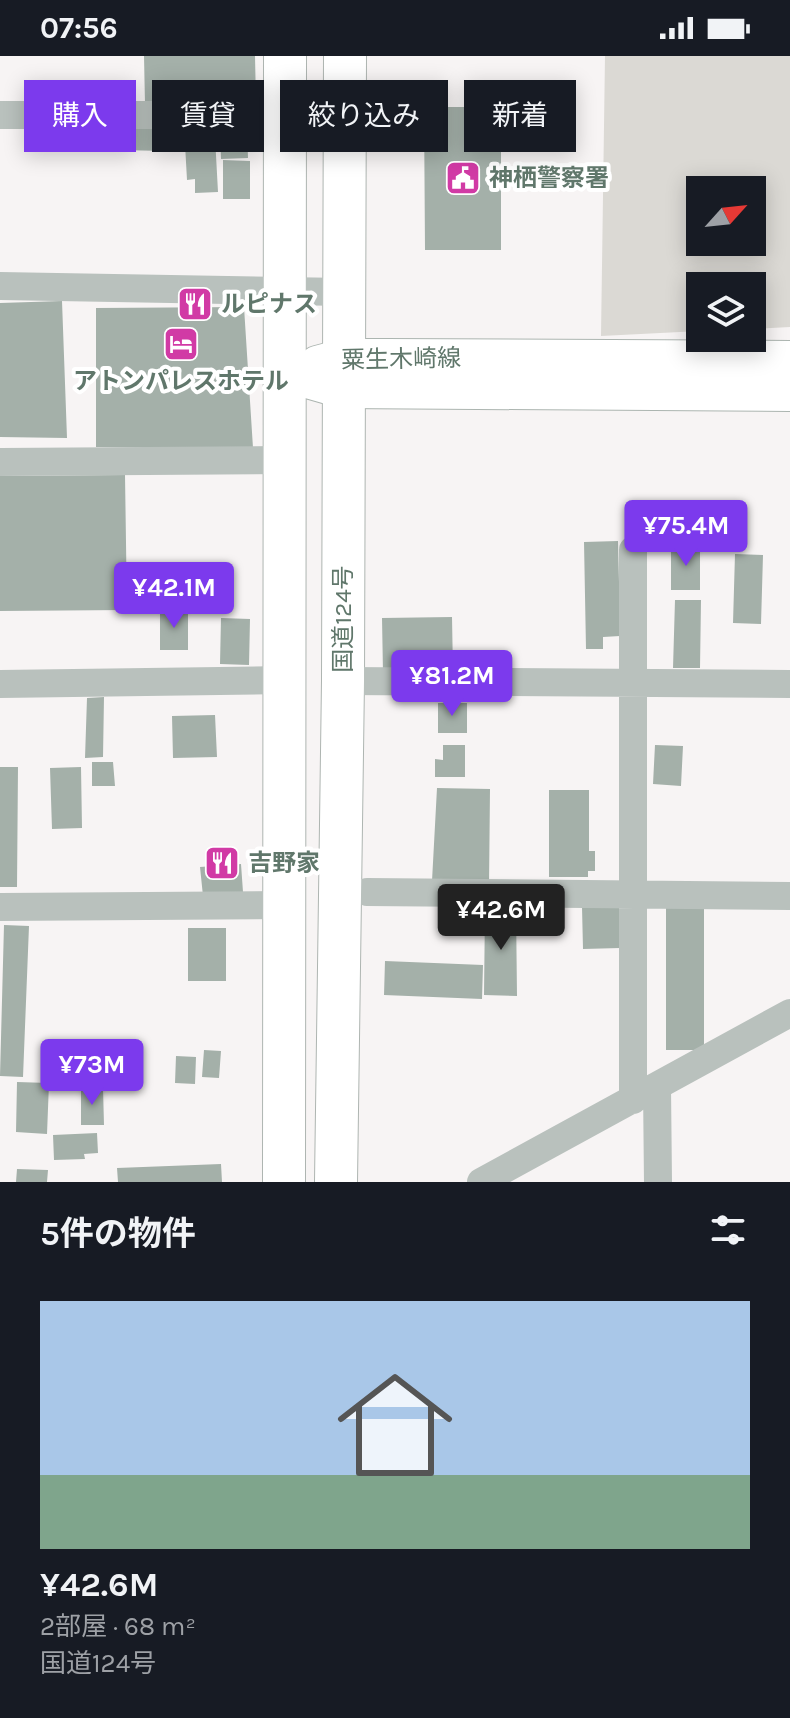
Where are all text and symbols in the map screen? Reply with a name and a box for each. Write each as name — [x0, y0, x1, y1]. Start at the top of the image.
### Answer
text: 07:56 — [40, 10, 118, 46]
chip: 購入 — [24, 80, 136, 152]
chip: 賃貸 — [152, 80, 264, 152]
chip: 絞り込み — [280, 80, 448, 152]
chip: 新着 — [464, 80, 576, 152]
public building icon: 神栖警察署 — [444, 159, 482, 197]
place label: 神栖警察署 — [489, 164, 609, 192]
north arrow — [686, 176, 766, 256]
map controls — [686, 176, 766, 352]
button: layers — [686, 272, 766, 352]
restaurant icon: ルピナス — [176, 285, 214, 323]
place label: ルピナス — [221, 290, 317, 318]
hotel icon: アトンパレスホテル — [162, 325, 200, 363]
street label: 粟生木崎線 — [341, 344, 461, 374]
place label: アトンパレスホテル — [73, 367, 289, 395]
pin: ¥75.4M — [621, 500, 751, 568]
text: ¥75.4M — [642, 510, 730, 541]
pin: ¥42.1M — [109, 562, 239, 630]
street label: 国道124号 — [329, 565, 357, 673]
text: ¥42.1M — [132, 572, 216, 603]
pin: ¥81.2M — [387, 650, 517, 718]
text: ¥81.2M — [409, 660, 495, 691]
restaurant icon: 吉野家 — [203, 844, 241, 882]
place label: 吉野家 — [248, 849, 320, 877]
pin: ¥42.6M — [436, 884, 566, 952]
text: ¥42.6M — [456, 894, 546, 925]
pin: ¥73M — [45, 1039, 139, 1107]
text: ¥73M — [58, 1049, 126, 1080]
icon: filters — [706, 1208, 750, 1252]
text: 5件の物件 — [40, 1214, 196, 1254]
icon: home — [323, 1353, 467, 1497]
text: ¥42.6M — [40, 1565, 158, 1605]
text: 2部屋 · 68 m² — [40, 1611, 196, 1642]
text: 国道124号 — [40, 1648, 156, 1679]

